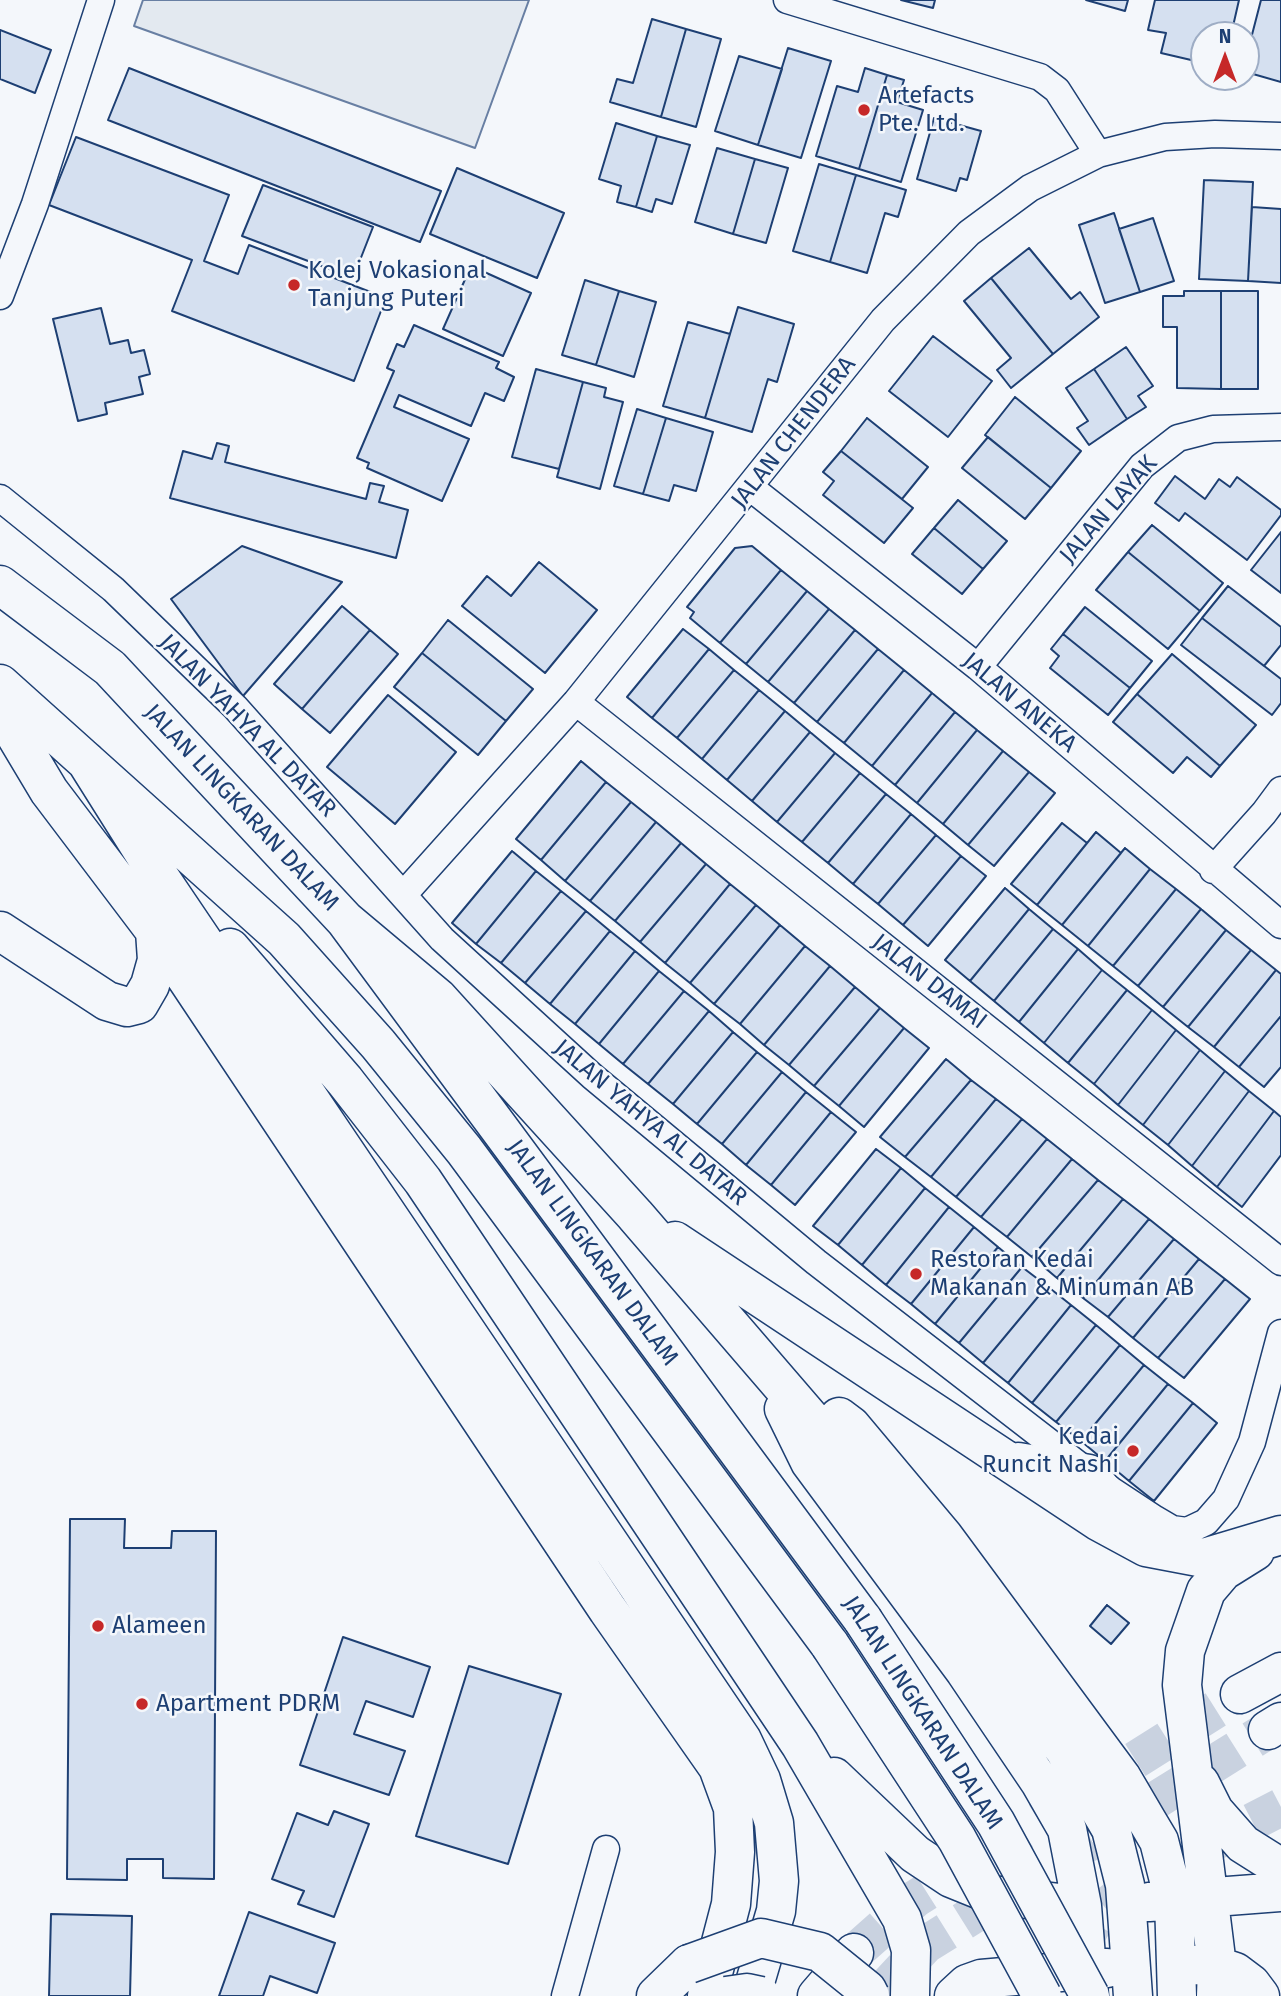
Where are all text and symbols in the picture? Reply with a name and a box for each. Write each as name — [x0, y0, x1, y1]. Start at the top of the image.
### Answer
north arrow — [1190, 21, 1260, 91]
text: N — [1219, 25, 1231, 48]
place label: Artefacts Pte. Ltd. — [878, 82, 974, 138]
marker: Artefacts Pte. Ltd. — [856, 102, 872, 118]
place label: Kolej Vokasional Tanjung Puteri — [308, 257, 486, 313]
marker: Kolej Vokasional Tanjung Puteri — [286, 277, 302, 293]
street label: JALAN CHENDERA — [726, 351, 862, 515]
street label: JALAN LAYAK — [1054, 450, 1164, 570]
street label: JALAN YAHYA AL DATAR — [152, 629, 342, 823]
street label: JALAN ANEKA — [956, 647, 1082, 759]
street label: JALAN LINGKARAN DALAM — [138, 699, 344, 917]
street label: JALAN DAMAI — [866, 928, 992, 1036]
street label: JALAN YAHYA AL DATAR — [548, 1034, 752, 1212]
street label: JALAN LINGKARAN DALAM — [500, 1134, 684, 1372]
place label: Restoran Kedai Makanan & Minuman AB — [930, 1246, 1194, 1302]
marker: Restoran Kedai Makanan & Minuman AB — [908, 1266, 924, 1282]
place label: Kedai Runcit Nashi — [982, 1423, 1119, 1479]
marker: Kedai Runcit Nashi — [1125, 1443, 1141, 1459]
street label: JALAN LINGKARAN DALAM — [836, 1591, 1008, 1835]
place label: Alameen — [112, 1612, 207, 1640]
marker: Alameen — [90, 1618, 106, 1634]
place label: Apartment PDRM — [156, 1690, 340, 1718]
marker: Apartment PDRM — [134, 1696, 150, 1712]

